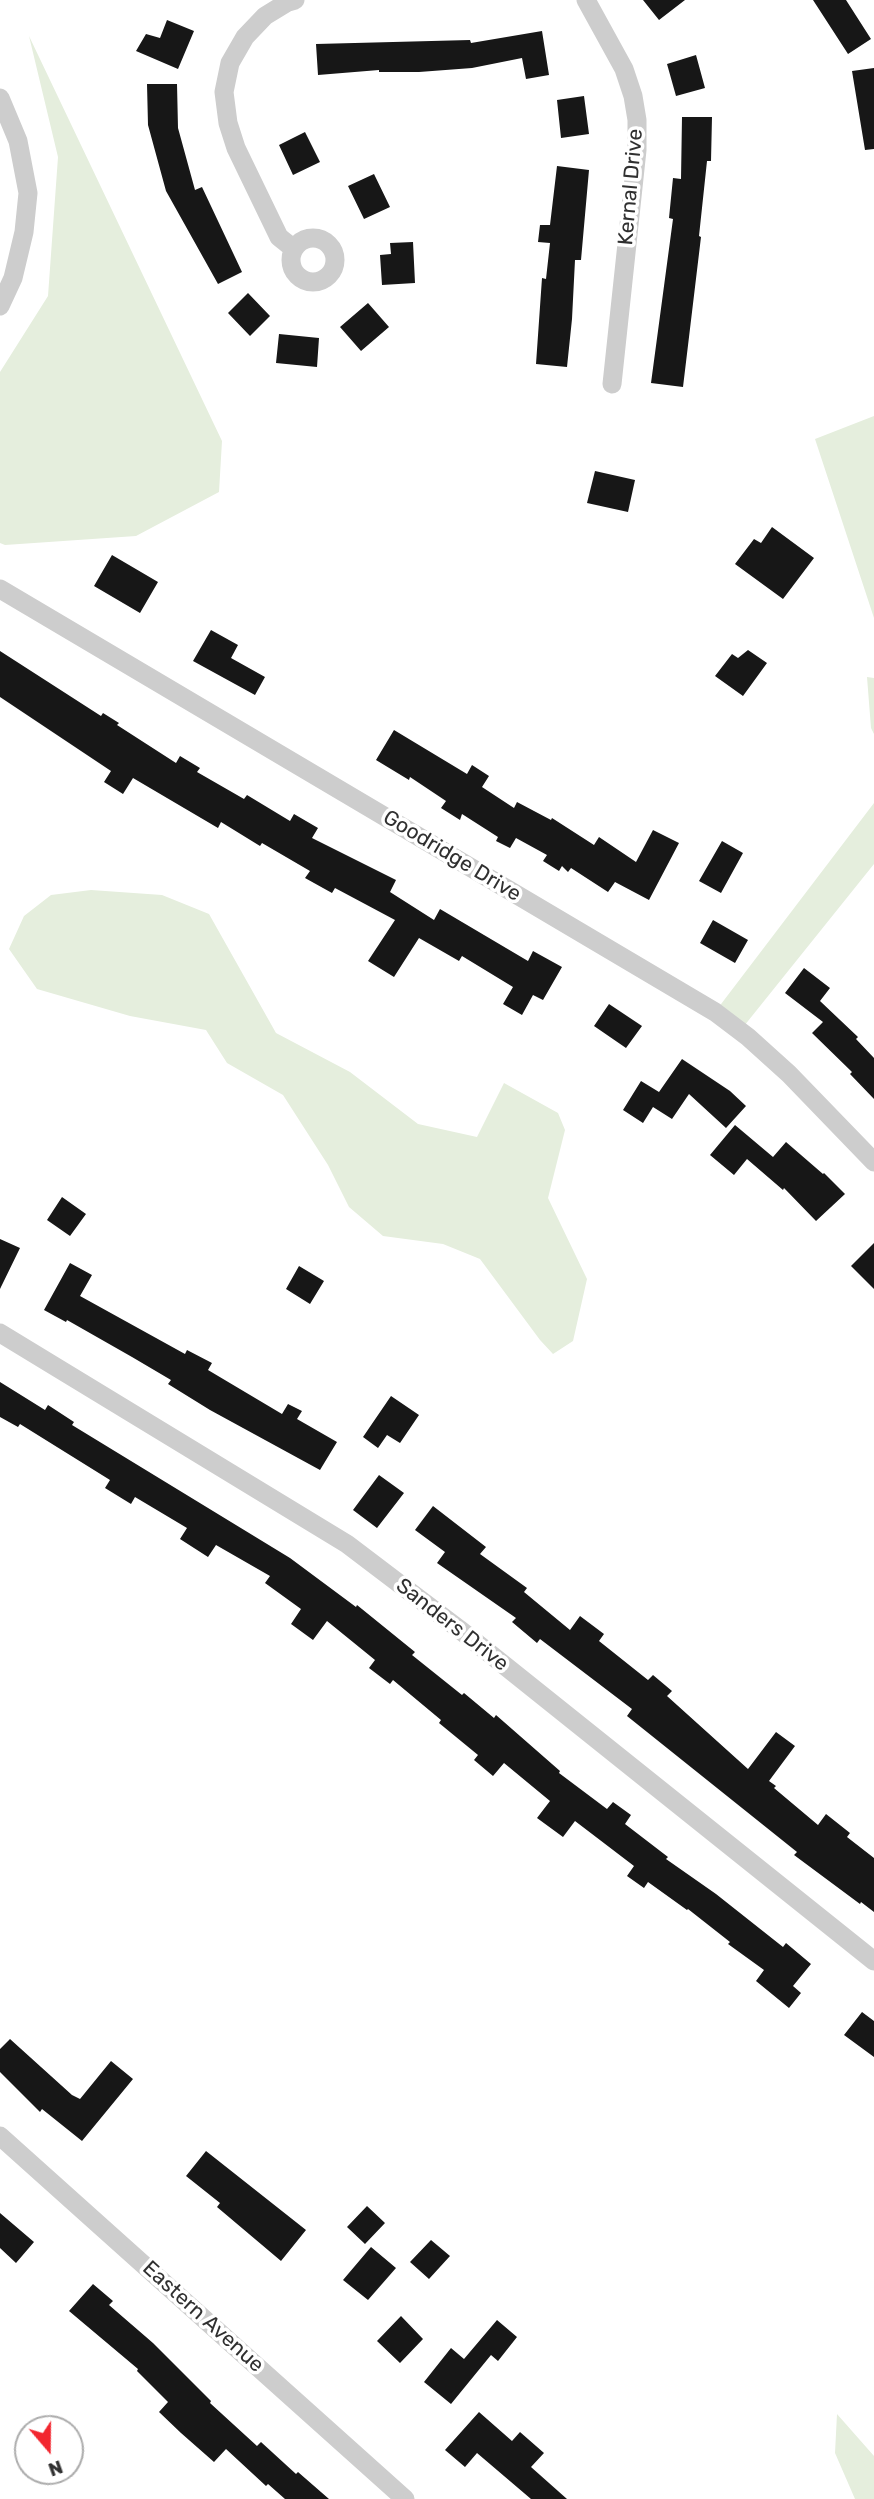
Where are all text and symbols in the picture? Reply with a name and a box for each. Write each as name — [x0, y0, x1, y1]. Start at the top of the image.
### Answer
street label: Kernal Drive — [613, 128, 649, 246]
street label: Goodridge Drive — [378, 805, 526, 907]
street label: Sanders Drive — [391, 1573, 513, 1677]
street label: Eastern Avenue — [137, 2256, 269, 2378]
north arrow — [14, 2415, 84, 2485]
text: N — [45, 2455, 66, 2481]

